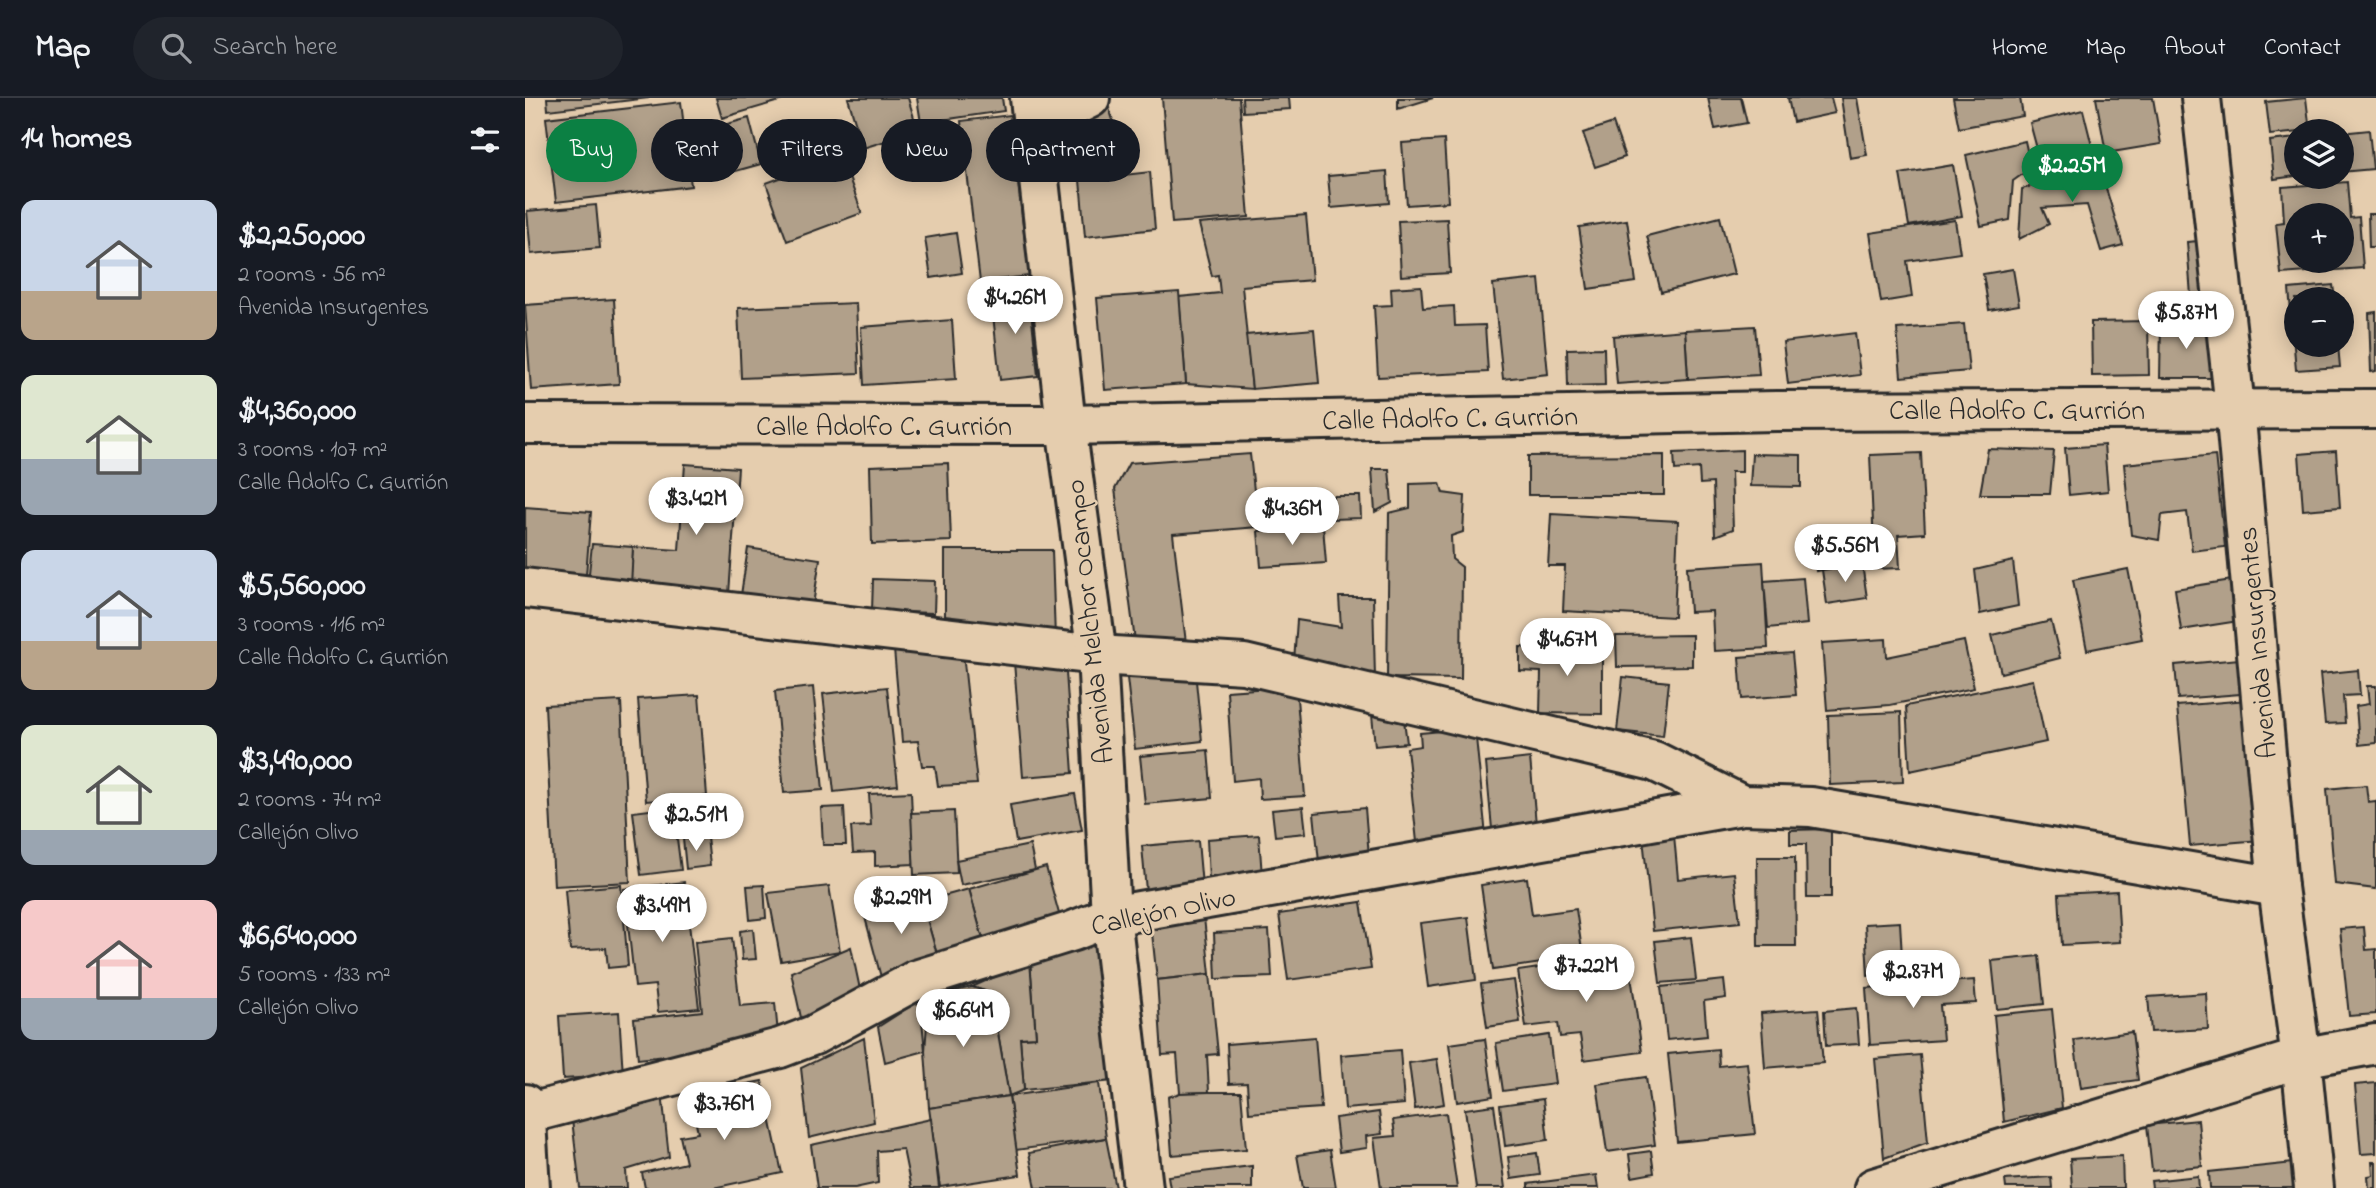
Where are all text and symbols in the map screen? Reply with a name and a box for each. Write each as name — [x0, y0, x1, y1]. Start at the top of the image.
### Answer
search box — [133, 17, 623, 80]
text: Map — [35, 24, 91, 72]
icon: search — [157, 29, 195, 67]
text: Search here — [213, 29, 337, 67]
text: Home — [1992, 31, 2048, 66]
text: Map — [2086, 31, 2126, 66]
text: About — [2164, 31, 2226, 66]
text: Contact — [2264, 31, 2341, 66]
text: 14 homes — [21, 118, 132, 162]
chip: Buy — [546, 119, 637, 182]
chip: Rent — [651, 119, 743, 182]
chip: Filters — [757, 119, 867, 182]
chip: New — [881, 119, 972, 182]
chip: Apartment — [986, 119, 1140, 182]
map controls — [2284, 119, 2354, 357]
button: layers — [2284, 119, 2354, 189]
icon: filters — [466, 121, 504, 159]
pin: $2.25M — [2015, 144, 2129, 204]
text: $2.25M — [2038, 150, 2106, 183]
button: + — [2284, 203, 2354, 273]
text: $2,250,000 — [238, 215, 365, 259]
icon: home — [77, 228, 161, 312]
text: 2 rooms · 56 m² — [238, 259, 386, 292]
pin: $4.26M — [958, 276, 1072, 336]
text: $4.26M — [983, 282, 1047, 315]
button: − — [2284, 287, 2354, 357]
text: Avenida Insurgentes — [238, 292, 429, 325]
pin: $5.87M — [2129, 292, 2243, 351]
text: $5.87M — [2154, 297, 2218, 330]
text: $4,360,000 — [238, 390, 356, 434]
street label: Calle Adolfo C. Gurrión — [1889, 392, 2145, 433]
street label: Calle Adolfo C. Gurrión — [1322, 398, 1578, 443]
icon: home — [77, 403, 161, 487]
street label: Calle Adolfo C. Gurrión — [756, 408, 1012, 449]
text: 3 rooms · 107 m² — [238, 434, 387, 467]
text: Calle Adolfo C. Gurrión — [238, 467, 448, 500]
street label: Avenida Melchor Ocampo — [1056, 477, 1127, 766]
pin: $3.42M — [639, 478, 753, 537]
text: $3.42M — [665, 483, 727, 516]
pin: $4.36M — [1235, 488, 1349, 547]
text: $4.36M — [1261, 493, 1323, 526]
pin: $5.56M — [1788, 524, 1902, 584]
street label: Avenida Insurgentes — [2229, 525, 2290, 760]
text: $5.56M — [1810, 530, 1880, 563]
text: $5,560,000 — [238, 565, 366, 609]
icon: home — [77, 578, 161, 662]
text: 3 rooms · 116 m² — [238, 609, 385, 642]
pin: $4.67M — [1510, 618, 1624, 678]
text: $4.67M — [1536, 624, 1598, 657]
text: Calle Adolfo C. Gurrión — [238, 642, 448, 675]
text: $3,490,000 — [238, 740, 352, 784]
icon: home — [77, 753, 161, 837]
text: 2 rooms · 74 m² — [238, 784, 382, 817]
pin: $2.51M — [639, 794, 753, 853]
text: $2.51M — [664, 799, 728, 832]
text: Callejón Olivo — [238, 817, 359, 850]
pin: $2.29M — [844, 876, 958, 936]
street label: Callejón Olivo — [1088, 878, 1240, 949]
text: $2.29M — [870, 882, 932, 915]
pin: $3.49M — [605, 884, 719, 944]
text: $3.49M — [633, 890, 691, 923]
text: $6,640,000 — [238, 915, 357, 959]
icon: home — [77, 928, 161, 1012]
pin: $7.22M — [1529, 944, 1643, 1004]
text: $7.22M — [1554, 950, 1618, 983]
pin: $2.87M — [1856, 950, 1970, 1010]
text: $2.87M — [1882, 956, 1944, 989]
text: 5 rooms · 133 m² — [238, 959, 391, 992]
pin: $6.64M — [906, 990, 1020, 1049]
text: Callejón Olivo — [238, 992, 359, 1025]
text: $6.64M — [932, 995, 994, 1028]
pin: $3.76M — [667, 1082, 781, 1142]
text: $3.76M — [693, 1088, 755, 1121]

